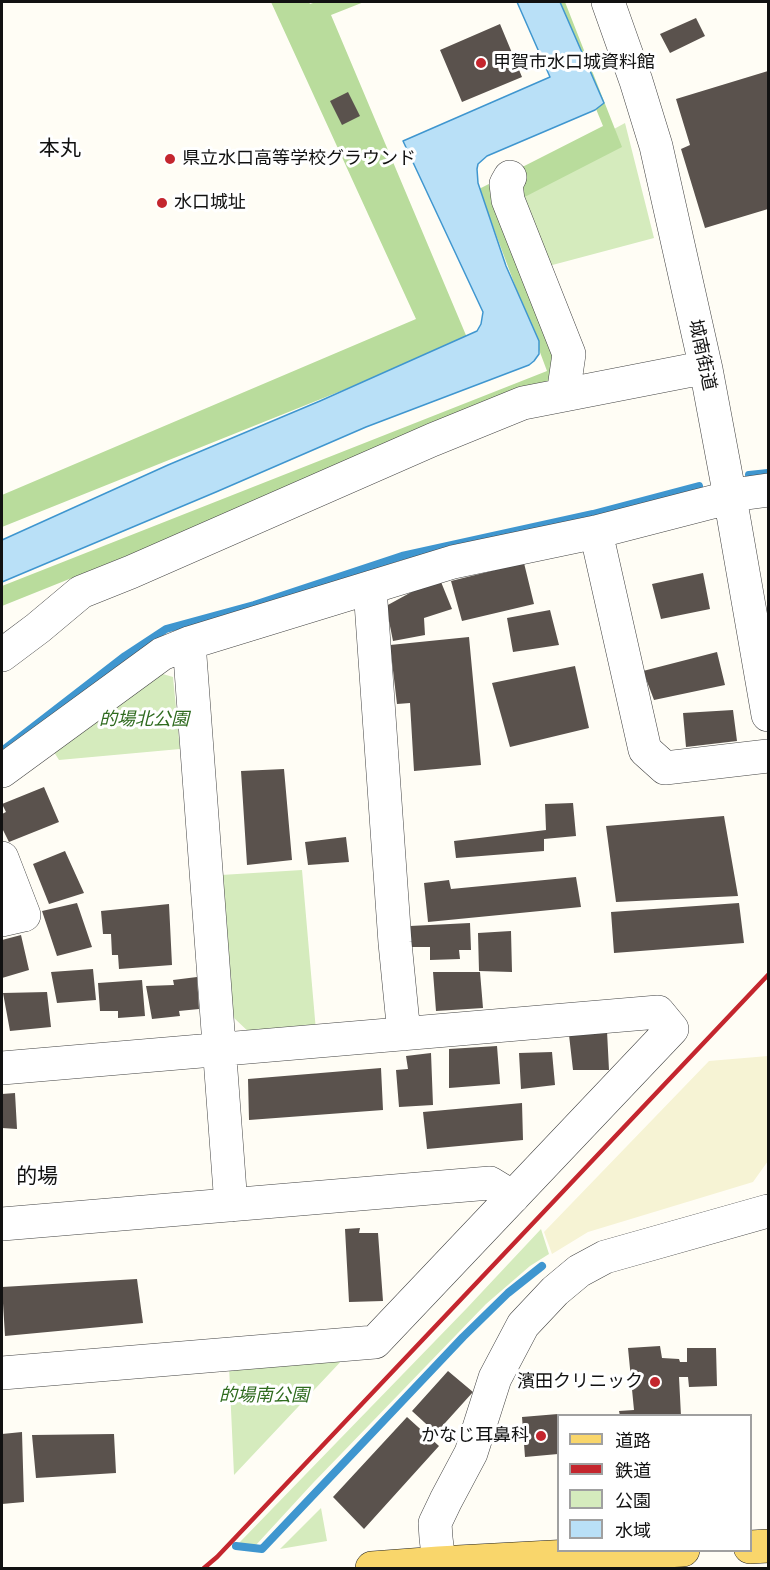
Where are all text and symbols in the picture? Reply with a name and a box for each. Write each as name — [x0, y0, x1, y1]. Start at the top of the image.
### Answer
place label: 甲賀市水口城資料館 — [493, 52, 655, 74]
marker: 甲賀市水口城資料館 — [474, 56, 488, 70]
district label: 本丸 — [39, 136, 81, 162]
place label: 県立水口高等学校グラウンド — [182, 148, 416, 170]
marker: 県立水口高等学校グラウンド — [163, 152, 177, 166]
place label: 水口城址 — [174, 192, 246, 214]
marker: 水口城址 — [155, 196, 169, 210]
street label: 城南街道 — [684, 318, 720, 392]
park label: 的場北公園 — [99, 709, 189, 731]
district label: 的場 — [16, 1164, 58, 1190]
place label: 濱田クリニック — [517, 1371, 643, 1393]
marker: 濱田クリニック — [648, 1375, 662, 1389]
park label: 的場南公園 — [219, 1385, 309, 1407]
legend — [557, 1414, 752, 1552]
place label: かなじ耳鼻科 — [421, 1425, 529, 1447]
marker: かなじ耳鼻科 — [534, 1429, 548, 1443]
text: 道路 — [615, 1430, 651, 1452]
text: 鉄道 — [615, 1460, 651, 1482]
text: 公園 — [615, 1490, 651, 1512]
text: 水域 — [615, 1520, 651, 1542]

